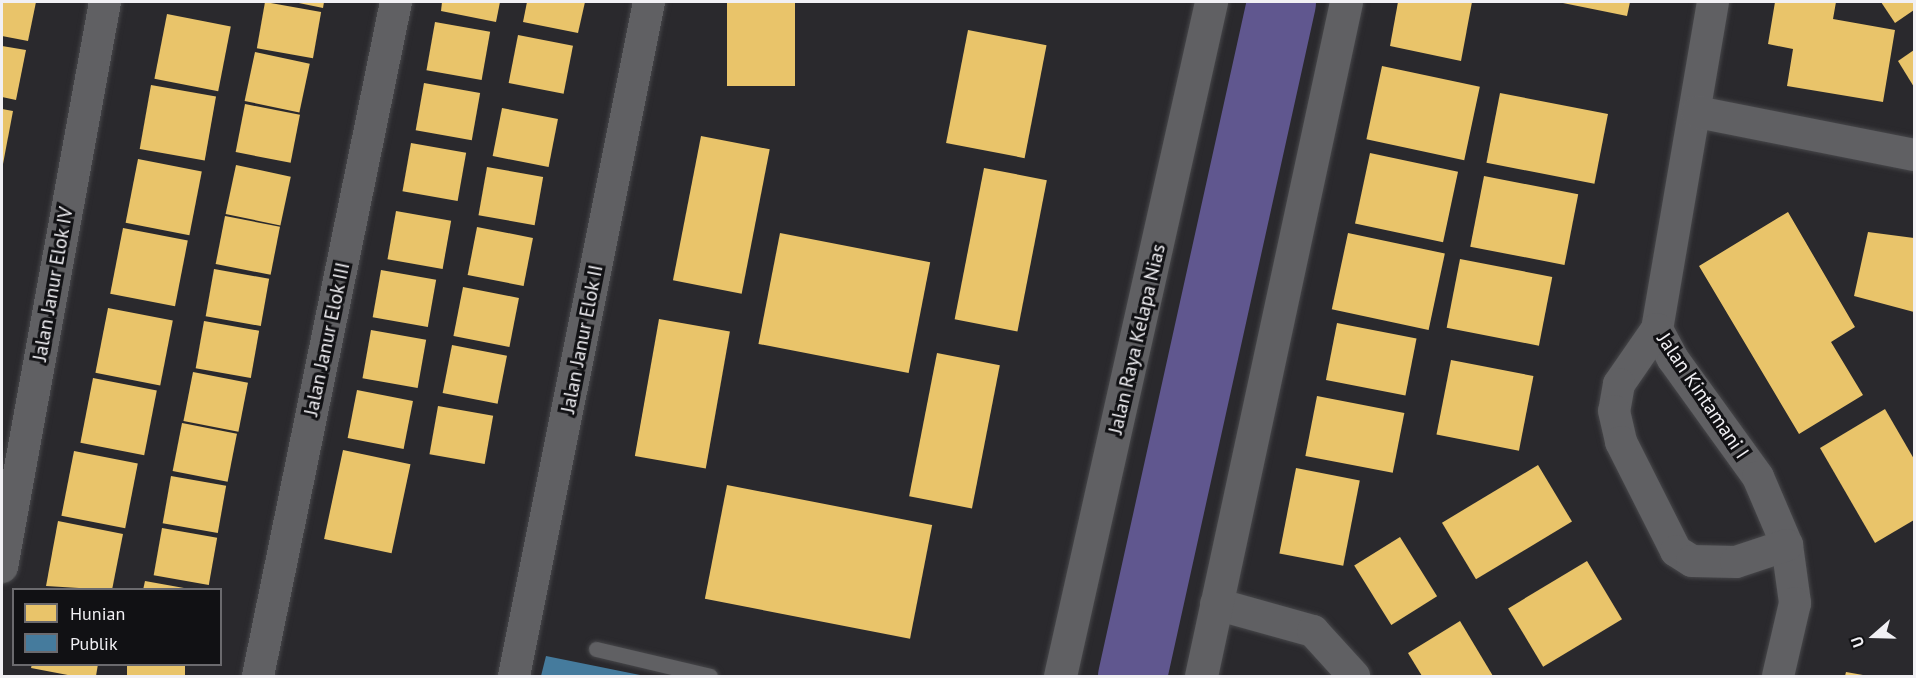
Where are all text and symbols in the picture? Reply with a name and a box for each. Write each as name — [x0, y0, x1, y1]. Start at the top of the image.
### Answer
street label: Jalan Janur Elok IV — [28, 205, 78, 363]
street label: Jalan Raya Kelapa Nias — [1103, 242, 1171, 436]
street label: Jalan Janur Elok III — [299, 260, 355, 418]
street label: Jalan Janur Elok II — [556, 262, 608, 416]
street label: Jalan Kintamani I — [1652, 329, 1754, 463]
legend — [12, 588, 222, 666]
text: Hunian — [70, 602, 125, 625]
north arrow — [1844, 606, 1904, 666]
text: Publik — [70, 632, 118, 655]
text: U — [1846, 634, 1868, 650]

